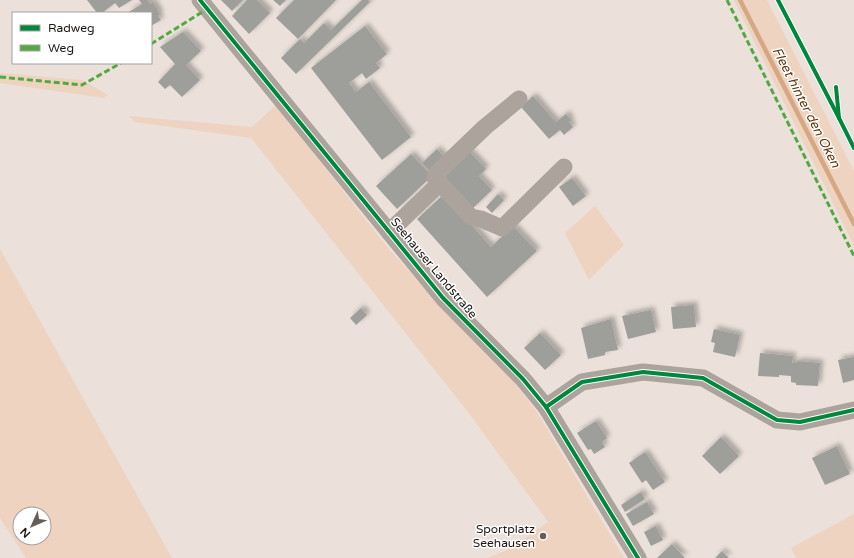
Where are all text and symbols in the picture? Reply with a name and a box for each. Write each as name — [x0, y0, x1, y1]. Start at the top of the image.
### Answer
legend — [12, 12, 152, 64]
text: Radweg — [48, 21, 95, 35]
text: Weg — [48, 41, 74, 55]
water label: Fleet hinter den Oken — [769, 44, 844, 171]
street label: Seehauser Landstraße — [388, 215, 480, 321]
north arrow — [12, 506, 52, 546]
place label: Sportplatz Seehausen — [473, 522, 535, 550]
text: N — [18, 525, 33, 540]
marker: Sportplatz Seehausen — [538, 531, 548, 541]

